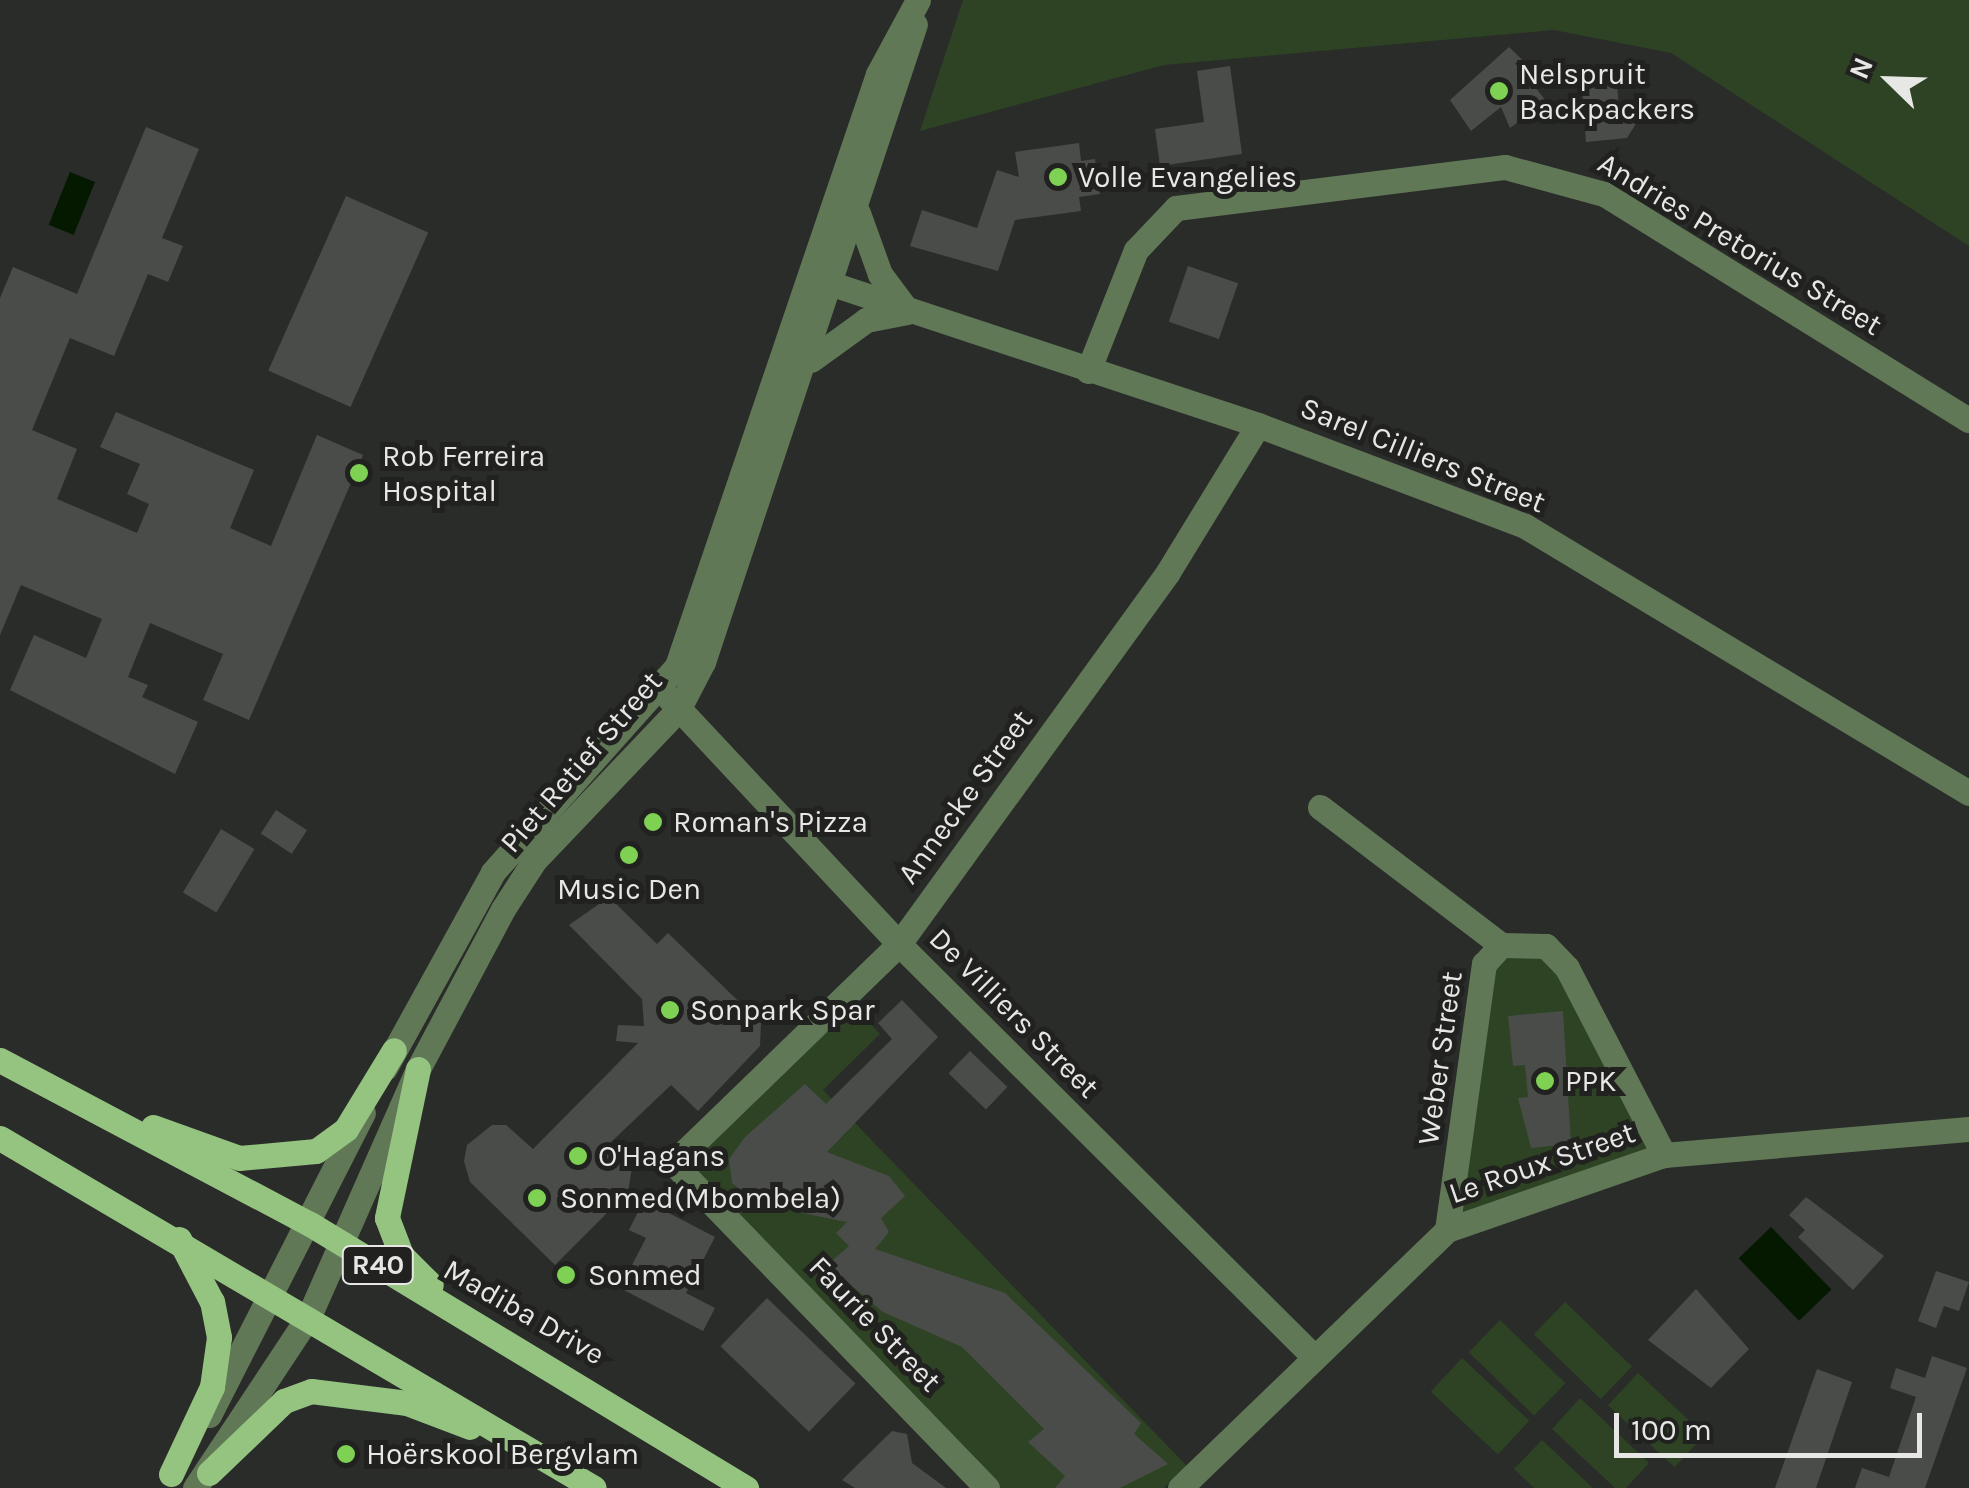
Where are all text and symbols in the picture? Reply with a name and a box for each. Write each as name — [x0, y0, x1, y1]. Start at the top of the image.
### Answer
north arrow — [1839, 30, 1939, 130]
text: N — [1842, 52, 1880, 84]
place label: Nelspruit Backpackers — [1519, 56, 1695, 126]
marker: Nelspruit Backpackers — [1488, 80, 1510, 102]
street label: Andries Pretorius Street — [1591, 145, 1889, 343]
place label: Volle Evangelies — [1078, 159, 1297, 195]
marker: Volle Evangelies — [1047, 166, 1069, 188]
street label: Sarel Cilliers Street — [1295, 389, 1551, 521]
place label: Rob Ferreira Hospital — [382, 438, 545, 508]
marker: Rob Ferreira Hospital — [346, 460, 372, 486]
street label: Piet Retief Street — [492, 664, 670, 860]
street label: Annecke Street — [890, 703, 1040, 891]
place label: Roman's Pizza — [673, 804, 868, 840]
marker: Roman's Pizza — [642, 811, 664, 833]
marker: Music Den — [618, 844, 640, 866]
place label: Music Den — [557, 871, 701, 907]
street label: De Villiers Street — [922, 921, 1106, 1105]
street label: Weber Street — [1410, 969, 1470, 1147]
place label: Sonpark Spar — [690, 992, 875, 1028]
marker: Sonpark Spar — [659, 999, 681, 1021]
place label: PPK — [1565, 1063, 1616, 1099]
marker: PPK — [1534, 1070, 1556, 1092]
street label: Le Roux Street — [1444, 1114, 1640, 1212]
place label: O'Hagans — [598, 1138, 725, 1174]
marker: O'Hagans — [567, 1145, 589, 1167]
place label: Sonmed(Mbombela) — [560, 1180, 841, 1216]
marker: Sonmed(Mbombela) — [524, 1185, 550, 1211]
road number: R40 — [340, 1242, 416, 1288]
street label: Faurie Street — [801, 1249, 949, 1399]
street label: Madiba Drive — [437, 1251, 611, 1373]
place label: Sonmed — [588, 1257, 702, 1293]
marker: Sonmed — [553, 1262, 579, 1288]
scale bar — [1619, 1393, 1926, 1455]
text: 100 m — [1631, 1412, 1712, 1448]
place label: Hoërskool Bergvlam — [366, 1436, 639, 1472]
marker: Hoërskool Bergvlam — [335, 1443, 357, 1465]

